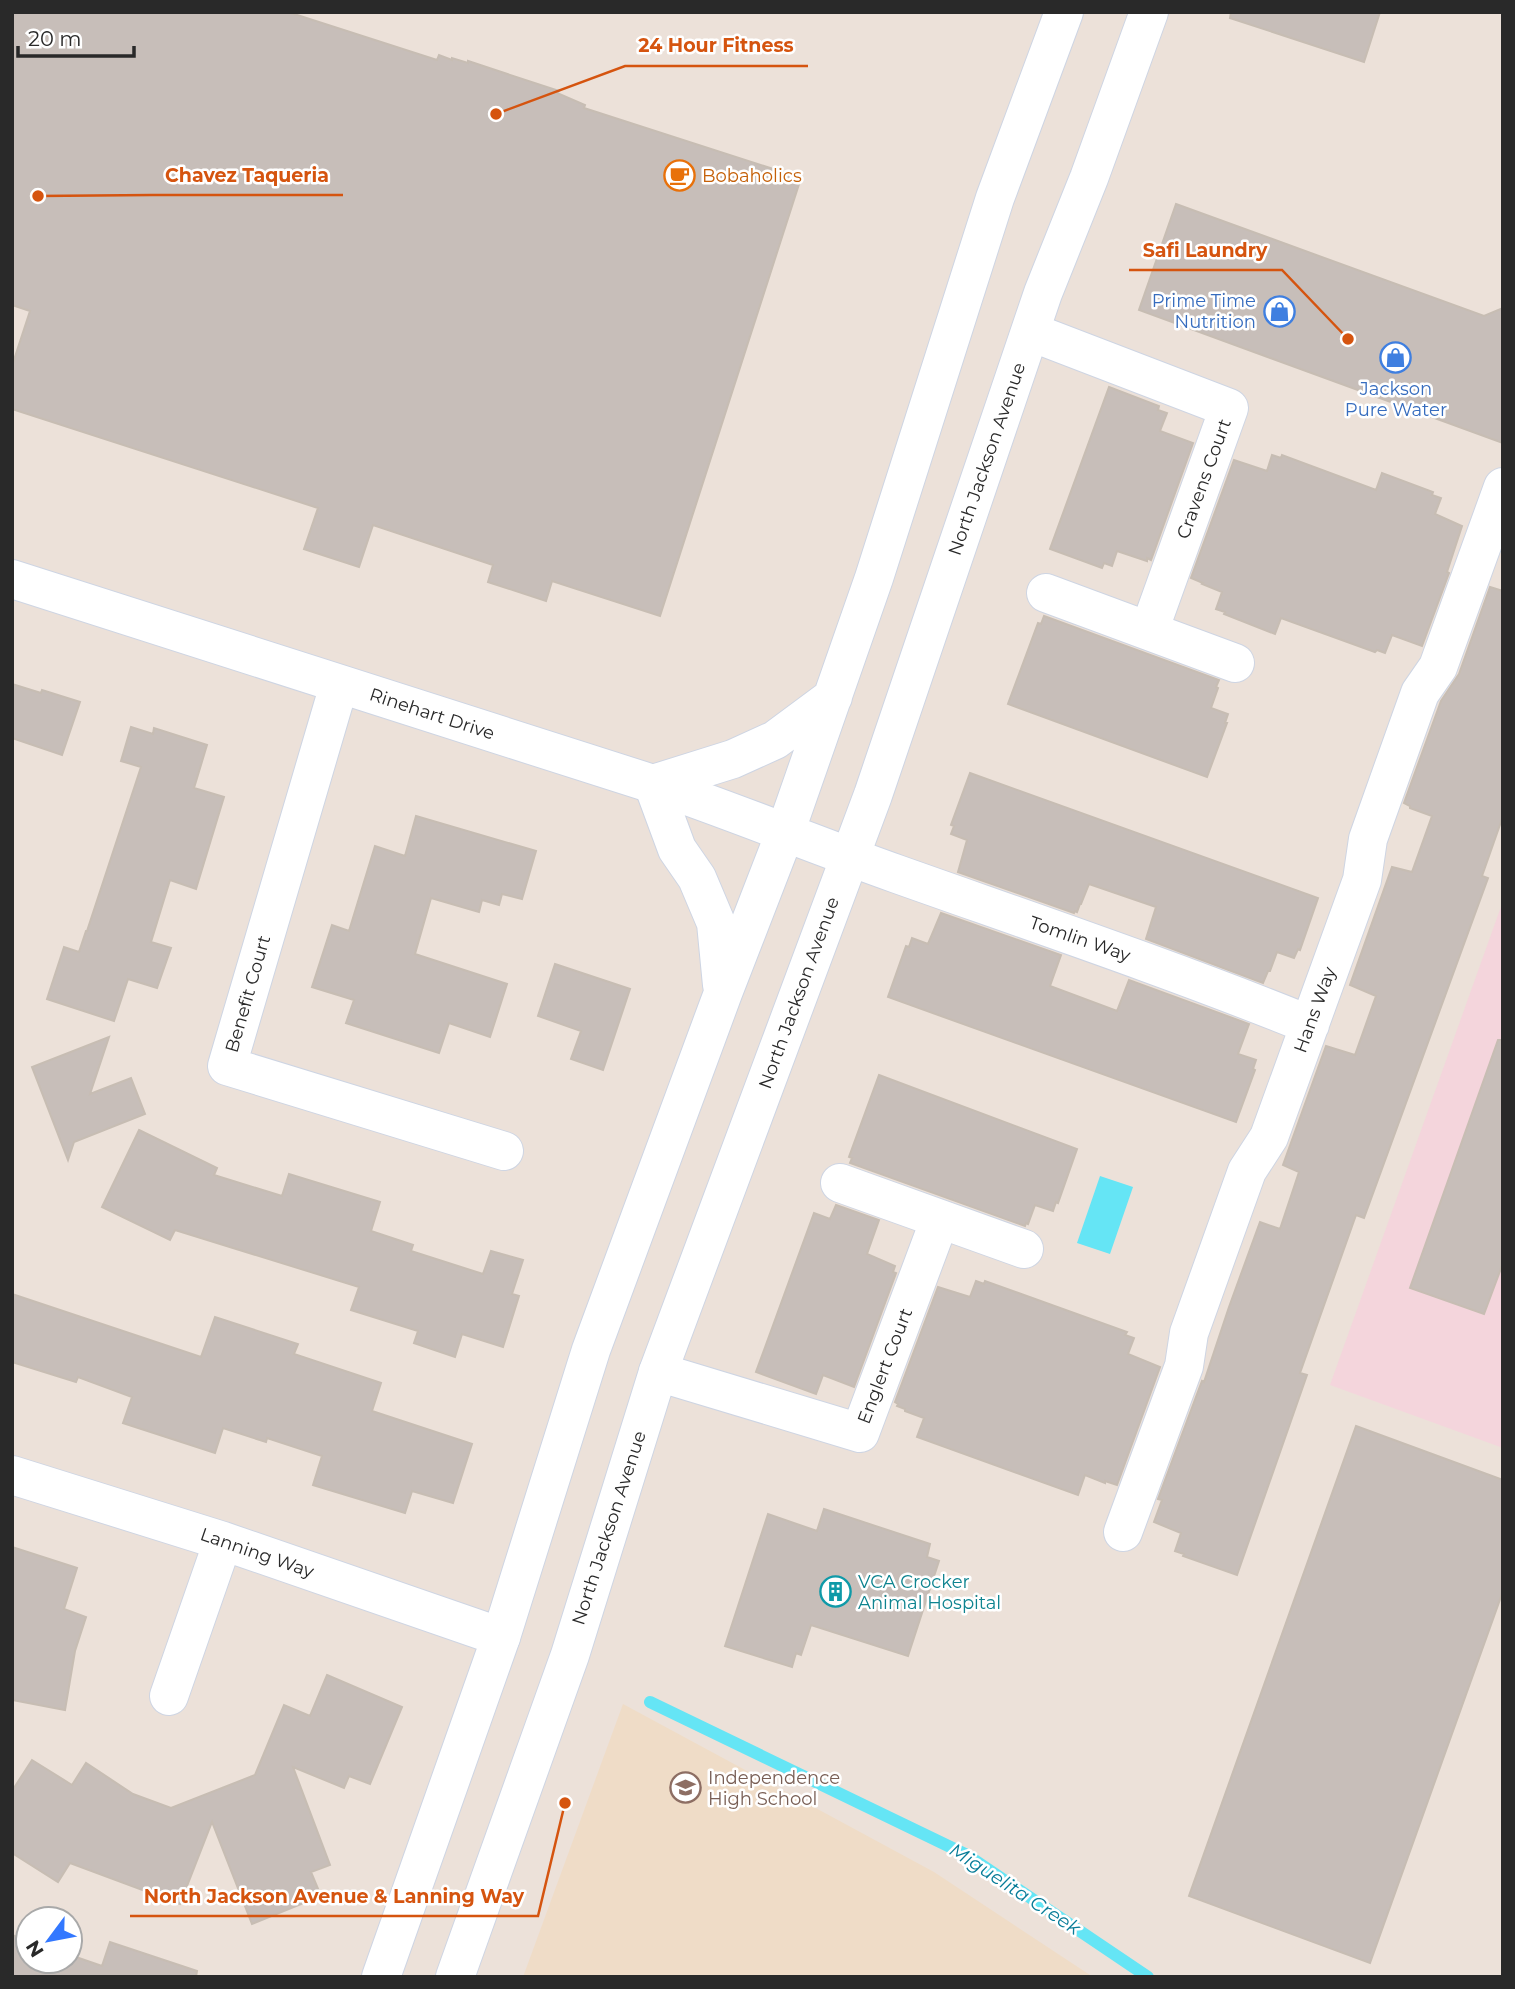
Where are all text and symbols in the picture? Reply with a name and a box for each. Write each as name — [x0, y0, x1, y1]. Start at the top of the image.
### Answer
scale bar — [18, 14, 133, 58]
text: 20 m — [28, 26, 82, 51]
callout: 24 Hour Fitness — [625, 26, 808, 66]
text: 24 Hour Fitness — [638, 34, 794, 57]
callout: Chavez Taqueria — [152, 155, 343, 195]
cafe icon: Bobaholics — [662, 159, 696, 193]
text: Chavez Taqueria — [165, 164, 329, 187]
place label: Bobaholics — [702, 165, 802, 187]
callout: Safi Laundry — [1129, 230, 1282, 270]
text: Safi Laundry — [1143, 239, 1268, 262]
place label: Prime Time Nutrition — [1152, 290, 1256, 333]
shop icon: Prime Time Nutrition — [1262, 294, 1296, 328]
shop icon: Jackson Pure Water — [1379, 341, 1413, 375]
street label: North Jackson Avenue — [944, 360, 1030, 558]
place label: Jackson Pure Water — [1345, 378, 1447, 421]
street label: Cravens Court — [1172, 416, 1236, 542]
street label: Rinehart Drive — [367, 683, 498, 745]
street label: North Jackson Avenue — [754, 894, 844, 1092]
street label: Tomlin Way — [1027, 911, 1134, 967]
street label: Benefit Court — [221, 933, 275, 1055]
street label: Hans Way — [1289, 964, 1341, 1056]
street label: Englert Court — [853, 1305, 917, 1427]
street label: North Jackson Avenue — [567, 1428, 651, 1628]
street label: Lanning Way — [197, 1523, 317, 1583]
place label: VCA Crocker Animal Hospital — [858, 1571, 1001, 1614]
building icon: VCA Crocker Animal Hospital — [818, 1575, 852, 1609]
place label: Independence High School — [708, 1767, 840, 1810]
school or university icon: Independence High School — [668, 1771, 702, 1805]
water label: Miguelita Creek — [945, 1838, 1085, 1940]
callout: North Jackson Avenue & Lanning Way — [130, 1876, 538, 1916]
text: North Jackson Avenue & Lanning Way — [144, 1885, 525, 1908]
north arrow — [14, 1905, 84, 1975]
text: N — [21, 1936, 49, 1961]

